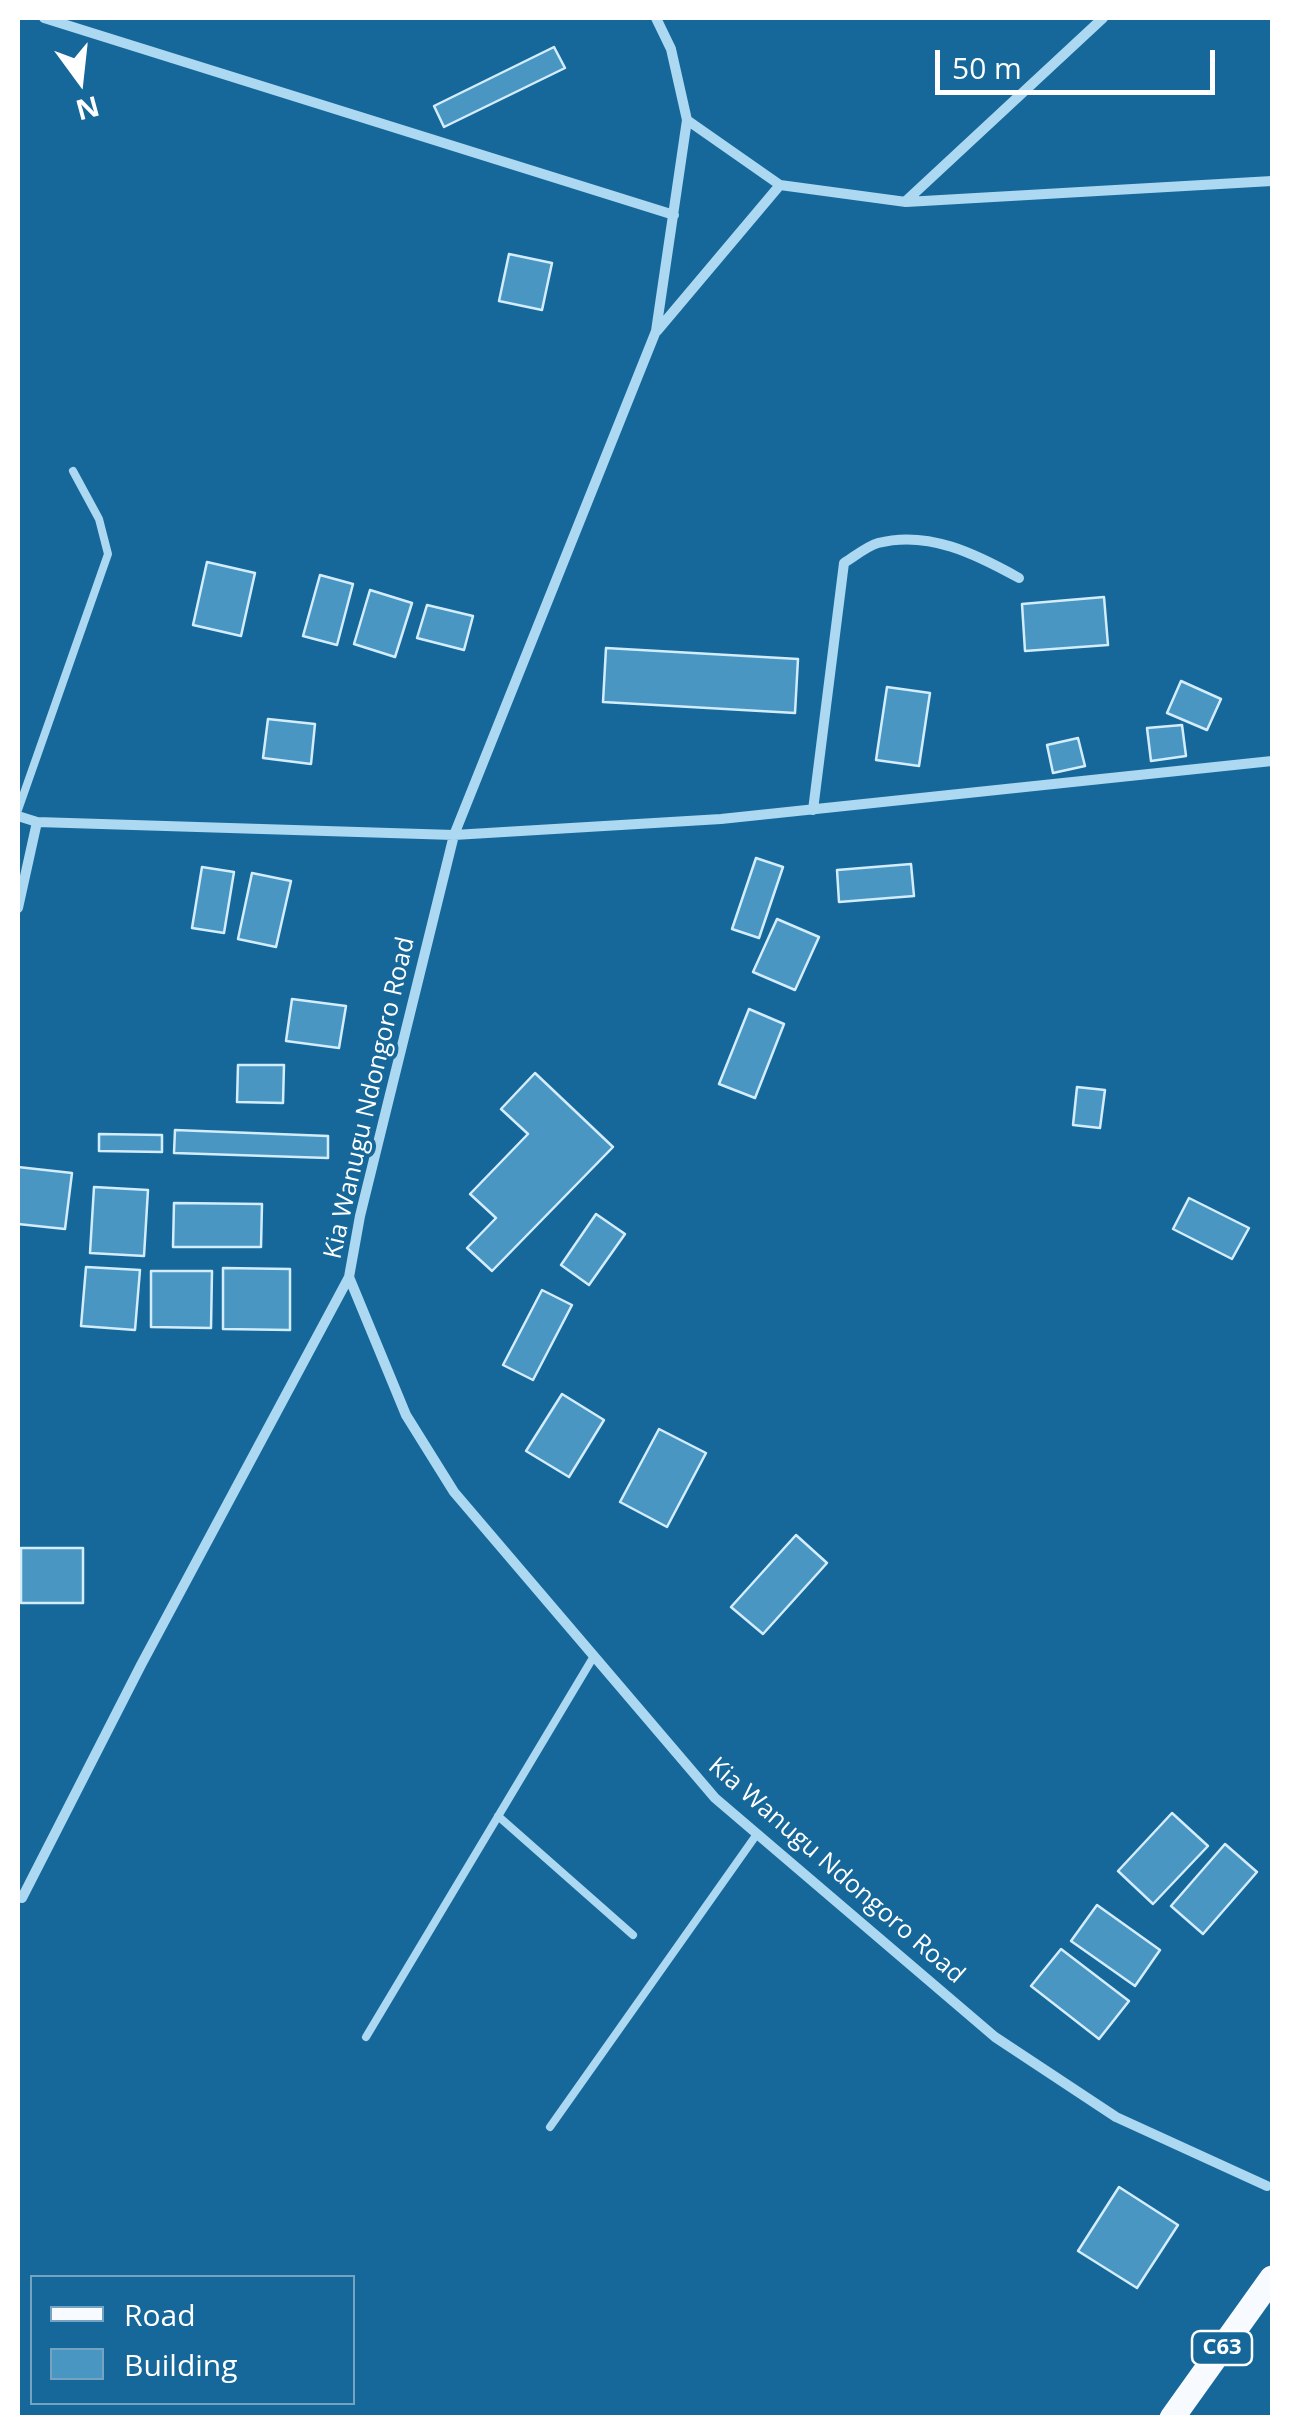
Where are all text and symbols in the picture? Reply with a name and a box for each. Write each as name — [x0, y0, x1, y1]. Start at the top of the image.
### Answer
north arrow — [30, 30, 130, 130]
scale bar — [940, 30, 1220, 92]
text: 50 m — [952, 47, 1022, 88]
text: N — [72, 88, 104, 130]
street label: Kia Wanugu Ndongoro Road — [318, 934, 422, 1262]
street label: Kia Wanugu Ndongoro Road — [702, 1752, 970, 1990]
legend — [30, 2275, 355, 2405]
text: Road — [124, 2294, 196, 2335]
road number: C63 — [1192, 2331, 1252, 2365]
text: Building — [124, 2344, 238, 2385]

